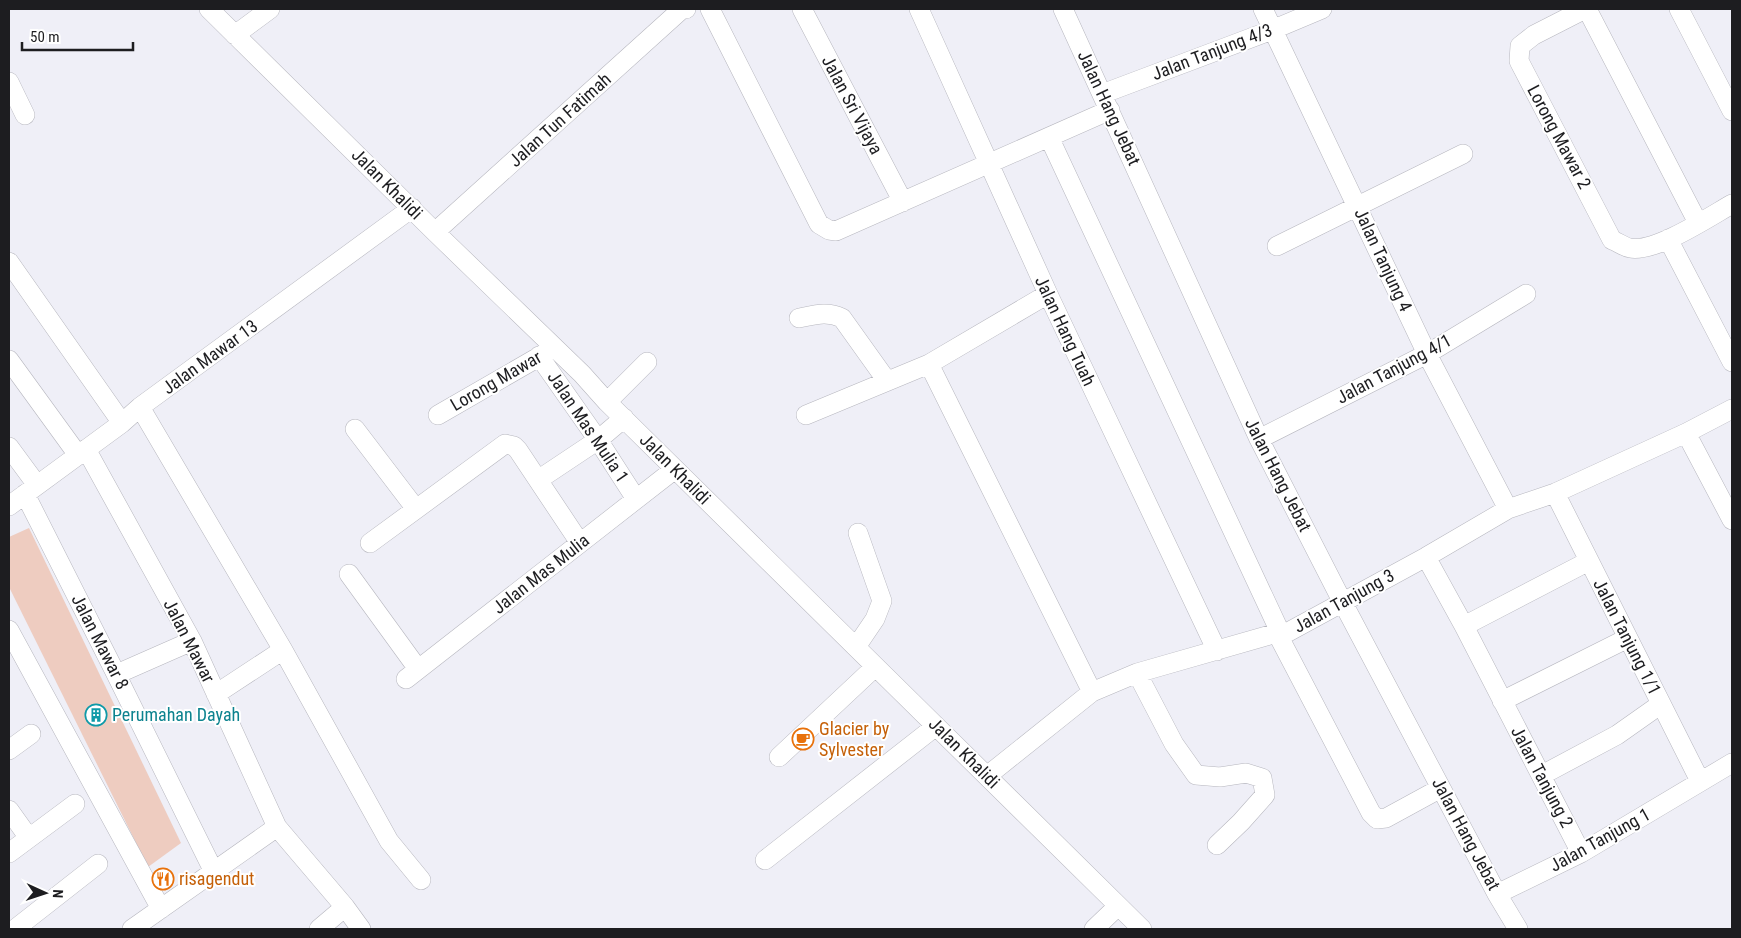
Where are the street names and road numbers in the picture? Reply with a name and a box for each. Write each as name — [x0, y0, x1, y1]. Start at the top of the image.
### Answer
street label: Jalan Tanjung 4/3 — [1149, 19, 1275, 84]
street label: Jalan Hang Jebat — [1074, 47, 1145, 169]
street label: Jalan Sri Vijaya — [818, 52, 887, 158]
street label: Jalan Tun Fatimah — [504, 68, 615, 171]
street label: Lorong Mawar 2 — [1523, 81, 1596, 192]
street label: Jalan Khalidi — [348, 144, 427, 223]
street label: Jalan Tanjung 4 — [1350, 205, 1417, 315]
street label: Jalan Hang Tuah — [1031, 273, 1100, 389]
street label: Jalan Mawar 13 — [158, 315, 262, 398]
street label: Jalan Tanjung 4/1 — [1333, 329, 1455, 408]
street label: Lorong Mawar — [446, 346, 545, 415]
street label: Jalan Mas Mulia 1 — [543, 367, 633, 486]
street label: Jalan Hang Jebat — [1241, 415, 1316, 535]
street label: Jalan Khalidi — [636, 429, 715, 508]
street label: Jalan Mas Mulia — [488, 529, 593, 618]
street label: Jalan Tanjung 3 — [1290, 564, 1398, 637]
street label: Jalan Tanjung 1/1 — [1589, 575, 1666, 698]
street label: Jalan Mawar 8 — [67, 591, 133, 693]
street label: Jalan Mawar — [159, 595, 220, 687]
street label: Jalan Khalidi — [925, 713, 1004, 792]
street label: Jalan Tanjung 2 — [1507, 723, 1578, 831]
street label: Jalan Hang Jebat — [1428, 774, 1505, 894]
street label: Jalan Tanjung 1 — [1546, 803, 1654, 876]

